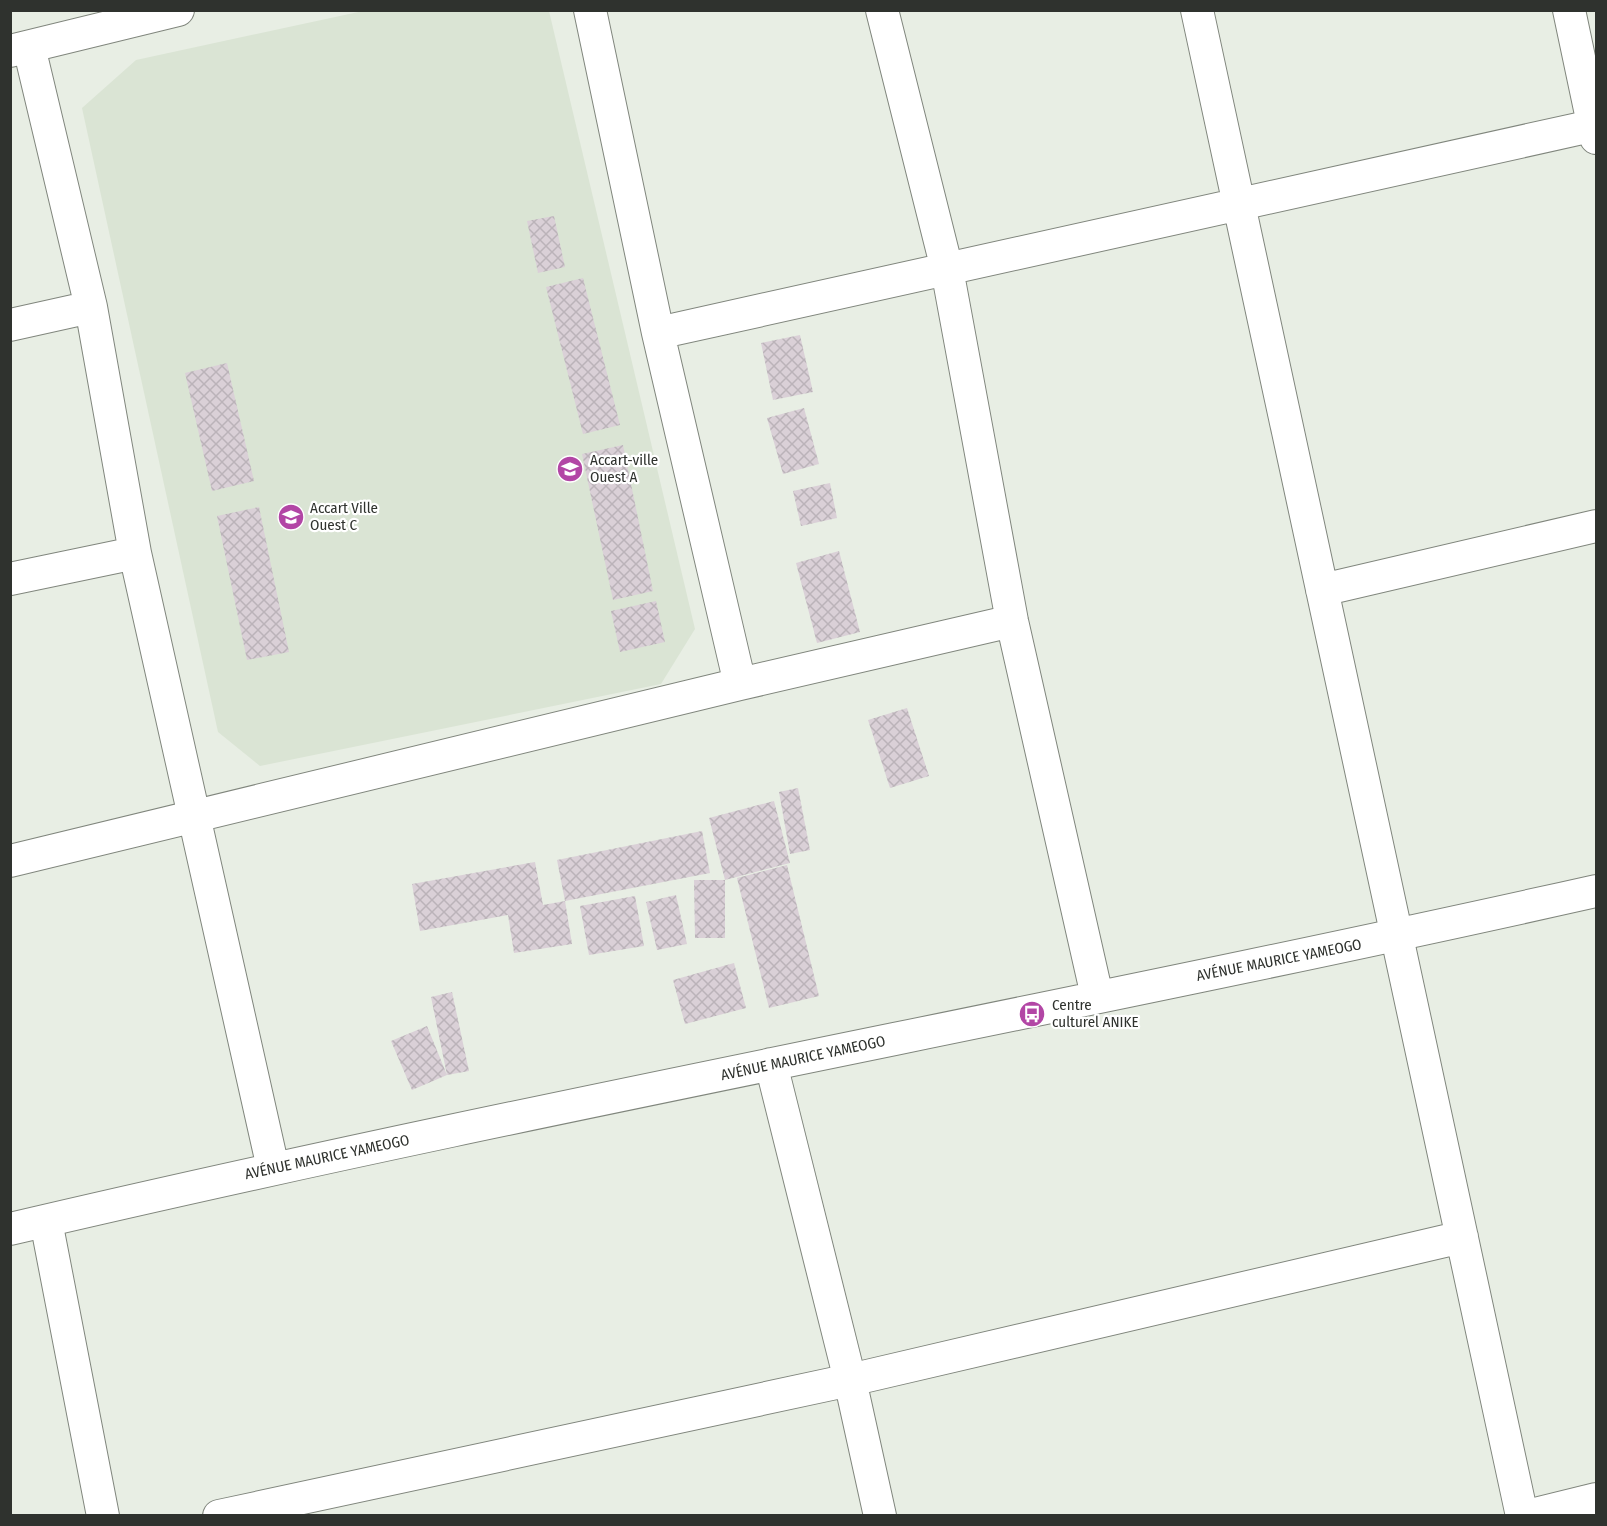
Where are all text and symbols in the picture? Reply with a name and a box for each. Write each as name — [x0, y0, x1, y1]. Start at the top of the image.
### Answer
place label: Accart-ville Ouest A — [590, 451, 658, 486]
school or university icon: Accart-ville Ouest A — [555, 454, 585, 484]
place label: Accart Ville Ouest C — [310, 499, 378, 534]
school or university icon: Accart Ville Ouest C — [276, 502, 306, 532]
street label: AVÉNUE MAURICE YAMEOGO — [1195, 935, 1363, 985]
place label: Centre culturel ANIKE — [1052, 996, 1138, 1031]
bus stop icon: Centre culturel ANIKE — [1017, 999, 1047, 1029]
street label: AVÉNUE MAURICE YAMEOGO — [719, 1032, 887, 1084]
street label: AVÉNUE MAURICE YAMEOGO — [243, 1131, 411, 1183]

